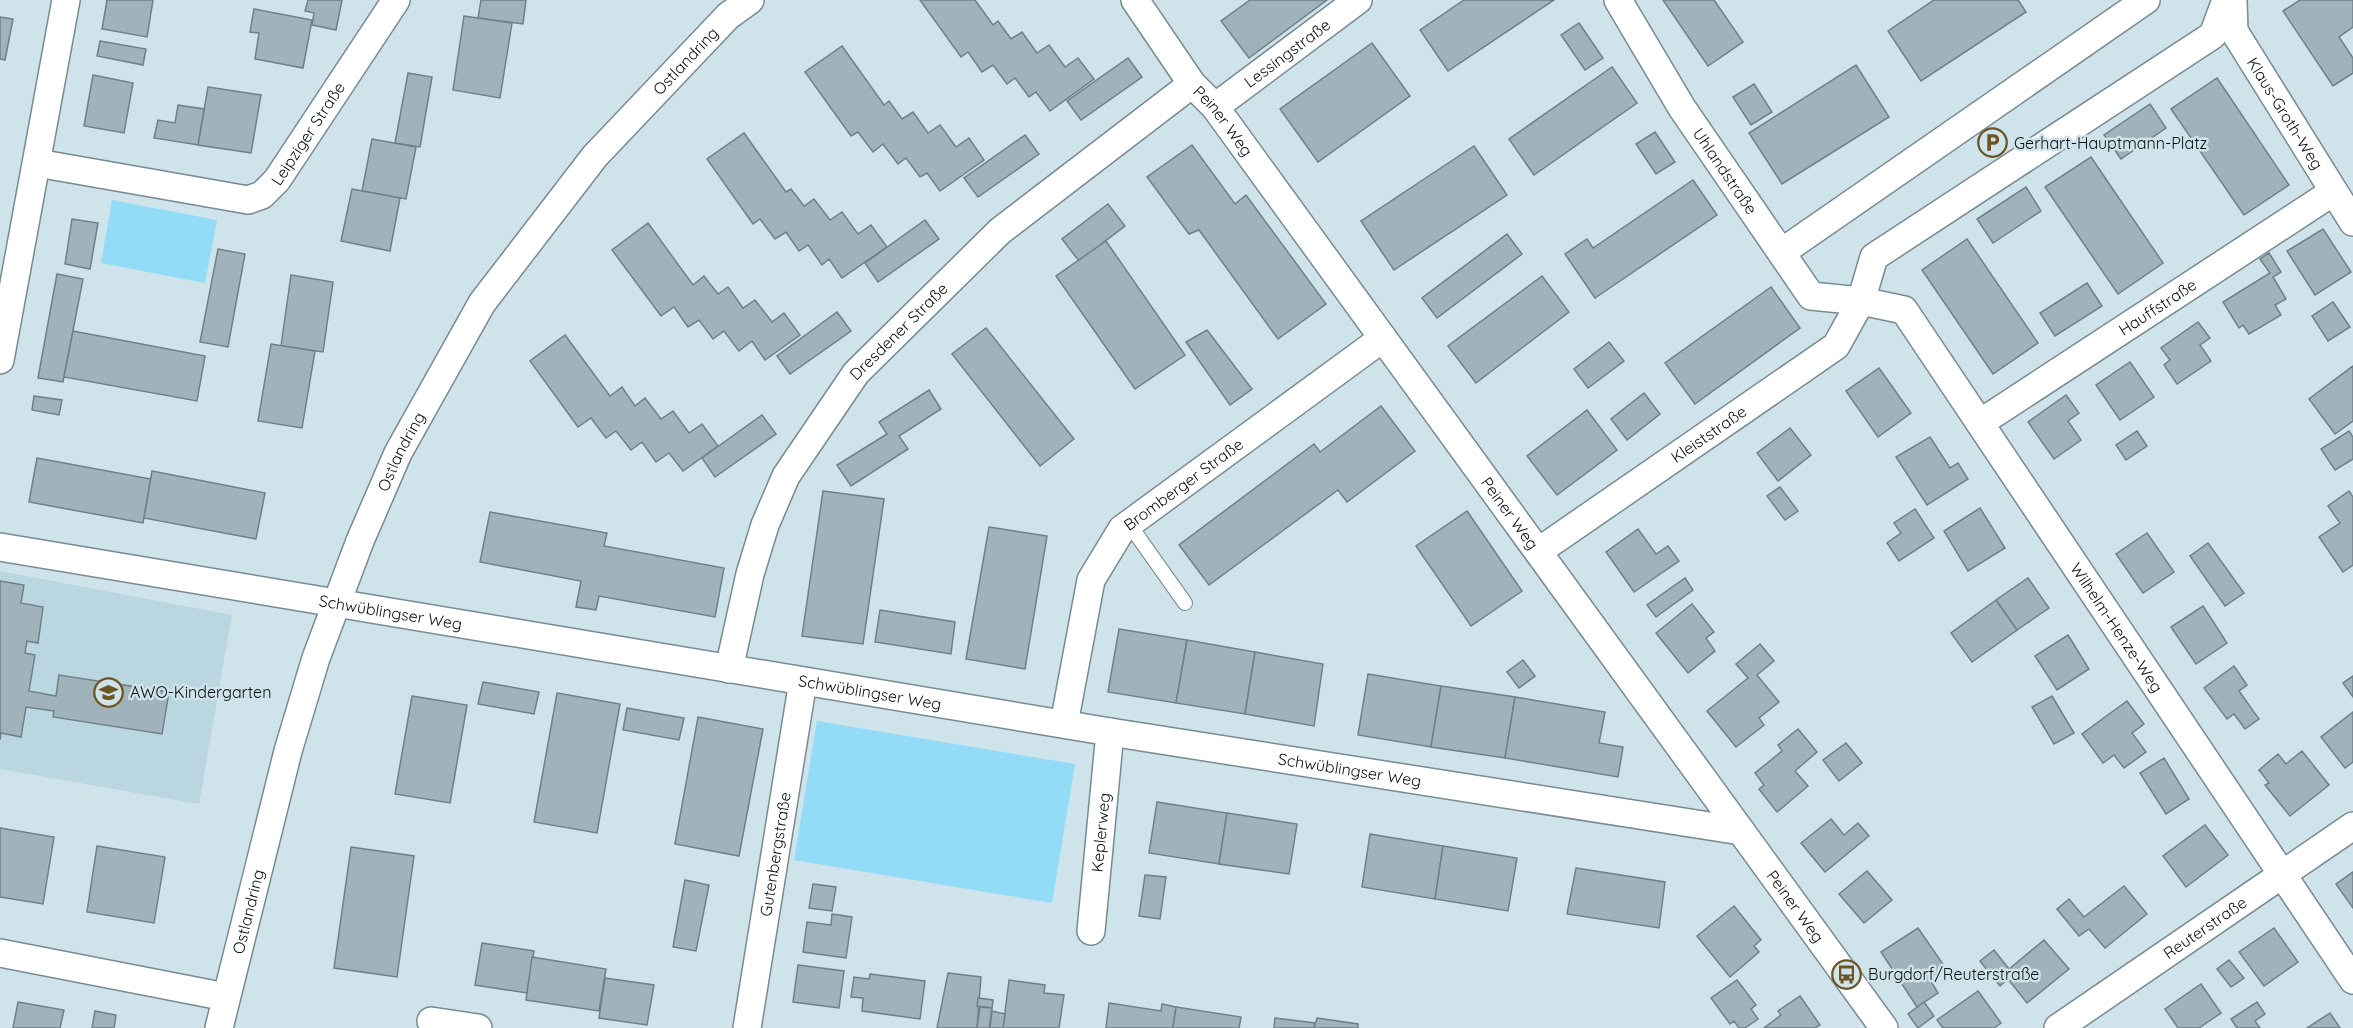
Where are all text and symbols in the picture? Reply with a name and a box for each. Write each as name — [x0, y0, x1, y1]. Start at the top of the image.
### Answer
street label: Lessingstraße — [1240, 14, 1334, 92]
street label: Ostlandring — [648, 23, 722, 99]
street label: Klaus-Groth-Weg — [2243, 54, 2328, 173]
street label: Leipziger Straße — [266, 78, 349, 189]
street label: Peiner Weg — [1189, 81, 1257, 160]
street label: Uhlandstraße — [1689, 124, 1762, 218]
parking icon: Gerhart-Hauptmann-Platz — [1977, 127, 2009, 159]
place label: Gerhart-Hauptmann-Platz — [2014, 133, 2207, 153]
street label: Hauffstraße — [2115, 274, 2200, 340]
street label: Dresdener Straße — [845, 278, 952, 384]
street label: Kleiststraße — [1667, 401, 1750, 467]
street label: Ostlandring — [373, 408, 429, 494]
street label: Bromberger Straße — [1119, 434, 1247, 535]
street label: Peiner Weg — [1477, 473, 1543, 553]
street label: Wilhelm-Henze-Weg — [2066, 559, 2167, 696]
street label: Schwüblingser Weg — [318, 590, 464, 634]
street label: Schwüblingser Weg — [797, 670, 943, 714]
school or university icon: AWO-Kindergarten — [93, 676, 125, 708]
place label: AWO-Kindergarten — [130, 682, 271, 702]
street label: Schwüblingser Weg — [1277, 749, 1423, 791]
street label: Gutenbergstraße — [755, 791, 795, 918]
street label: Keplerweg — [1087, 792, 1114, 873]
street label: Peiner Weg — [1763, 866, 1829, 947]
street label: Ostlandring — [228, 867, 268, 956]
street label: Reuterstraße — [2159, 892, 2250, 963]
bus stop icon: Burgdorf/Reuterstraße — [1831, 958, 1863, 990]
place label: Burgdorf/Reuterstraße — [1868, 964, 2039, 984]

